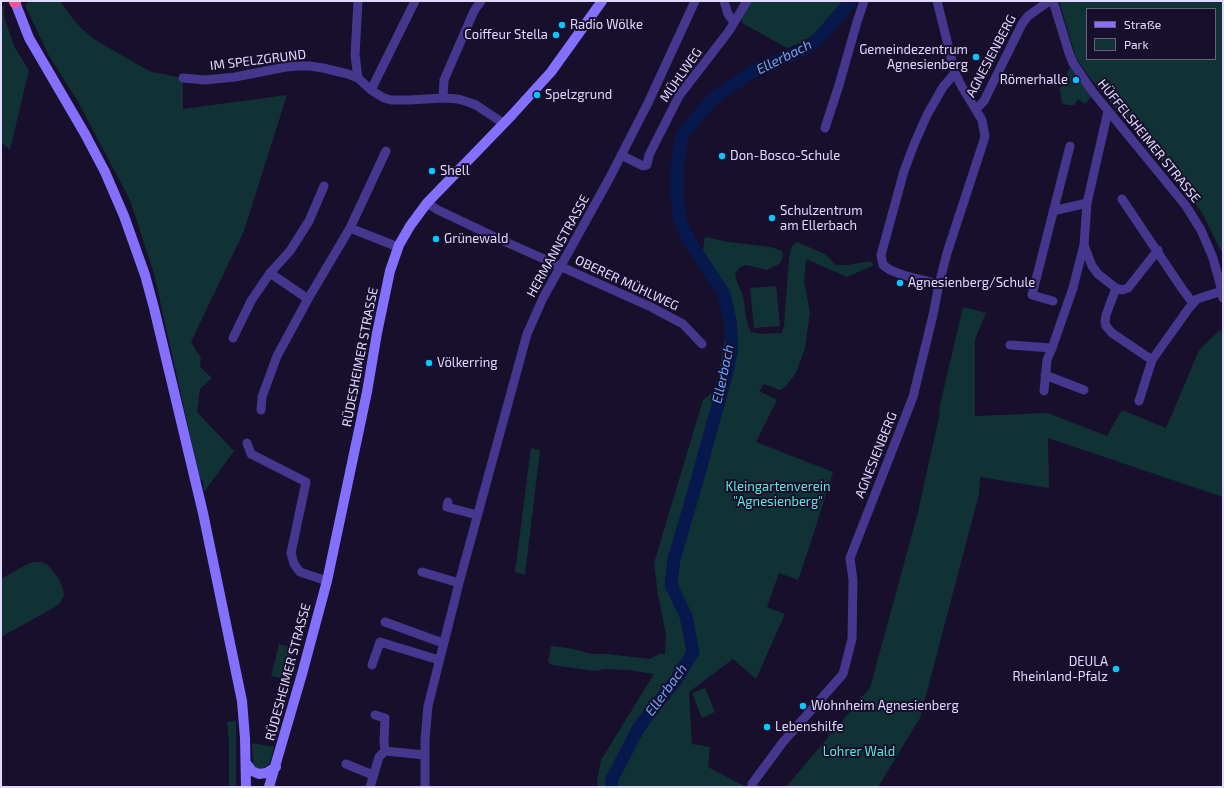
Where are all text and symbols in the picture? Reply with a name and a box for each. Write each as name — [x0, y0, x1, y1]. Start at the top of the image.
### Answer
legend — [1086, 8, 1216, 60]
street label: AGNESIENBERG — [963, 12, 1019, 100]
place label: Radio Wölke — [570, 17, 643, 33]
text: Straße — [1124, 17, 1161, 31]
marker: Radio Wölke — [557, 20, 567, 30]
place label: Coiffeur Stella — [464, 27, 548, 43]
marker: Coiffeur Stella — [551, 30, 561, 40]
water label: Ellerbach — [753, 36, 815, 78]
text: Park — [1124, 37, 1149, 51]
place label: Gemeindezentrum Agnesienberg — [859, 42, 968, 73]
street label: MÜHLWEG — [657, 45, 705, 105]
street label: IM SPELZGRUND — [209, 46, 307, 74]
marker: Gemeindezentrum Agnesienberg — [971, 52, 981, 62]
place label: Römerhalle — [1000, 72, 1068, 88]
marker: Römerhalle — [1071, 75, 1081, 85]
street label: HÜFFELSHEIMER STRASSE — [1094, 76, 1204, 206]
place label: Spelzgrund — [545, 87, 612, 103]
marker: Spelzgrund — [532, 90, 542, 100]
place label: Don-Bosco-Schule — [730, 148, 840, 164]
marker: Don-Bosco-Schule — [717, 151, 727, 161]
place label: Shell — [440, 163, 470, 179]
marker: Shell — [427, 166, 437, 176]
street label: HERMANNSTRASSE — [523, 192, 593, 300]
place label: Schulzentrum am Ellerbach — [780, 203, 863, 234]
marker: Schulzentrum am Ellerbach — [767, 213, 777, 223]
place label: Grünewald — [444, 231, 508, 247]
marker: Grünewald — [431, 234, 441, 244]
street label: OBERER MÜHLWEG — [573, 252, 681, 314]
place label: Agnesienberg/Schule — [908, 275, 1035, 291]
marker: Agnesienberg/Schule — [895, 278, 905, 288]
street label: RÜDESHEIMER STRASSE — [339, 286, 381, 428]
water label: Ellerbach — [709, 343, 737, 405]
place label: Völkerring — [437, 355, 498, 371]
marker: Völkerring — [424, 358, 434, 368]
street label: AGNESIENBERG — [852, 410, 900, 500]
park label: Kleingartenverein "Agnesienberg" — [726, 479, 830, 510]
street label: RÜDESHEIMER STRASSE — [262, 602, 314, 742]
place label: DEULA Rheinland-Pfalz — [1013, 654, 1108, 685]
water label: Ellerbach — [642, 661, 690, 719]
marker: DEULA Rheinland-Pfalz — [1111, 664, 1121, 674]
place label: Wohnheim Agnesienberg — [811, 698, 959, 714]
marker: Wohnheim Agnesienberg — [798, 701, 808, 711]
place label: Lebenshilfe — [775, 719, 844, 735]
marker: Lebenshilfe — [762, 722, 772, 732]
park label: Lohrer Wald — [823, 744, 895, 760]

